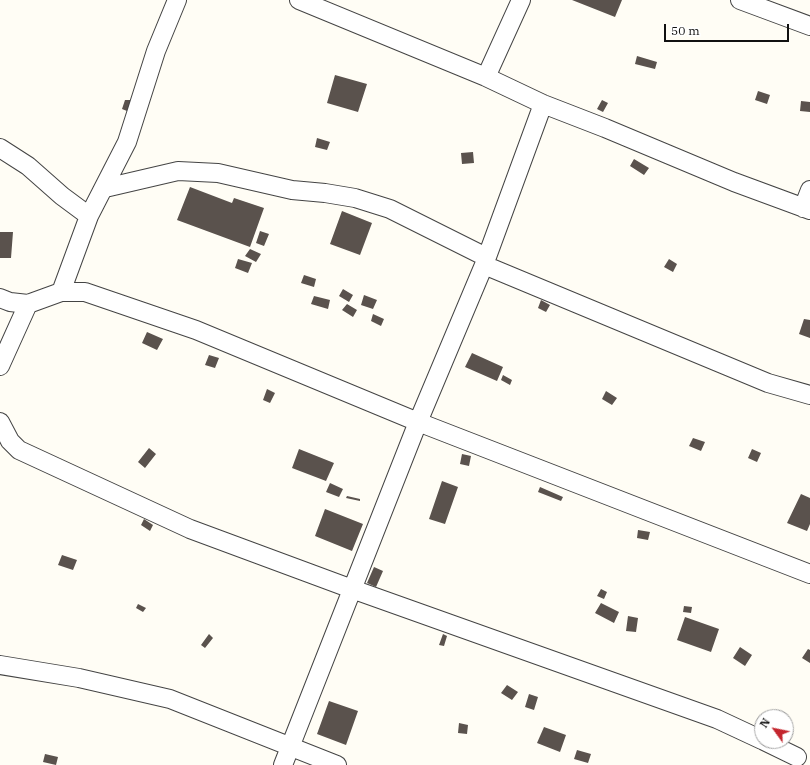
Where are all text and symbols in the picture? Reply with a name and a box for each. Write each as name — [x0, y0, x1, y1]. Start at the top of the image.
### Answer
scale bar — [666, 16, 791, 42]
text: 50 m — [671, 23, 700, 38]
north arrow — [754, 709, 794, 749]
text: N — [757, 716, 773, 730]

